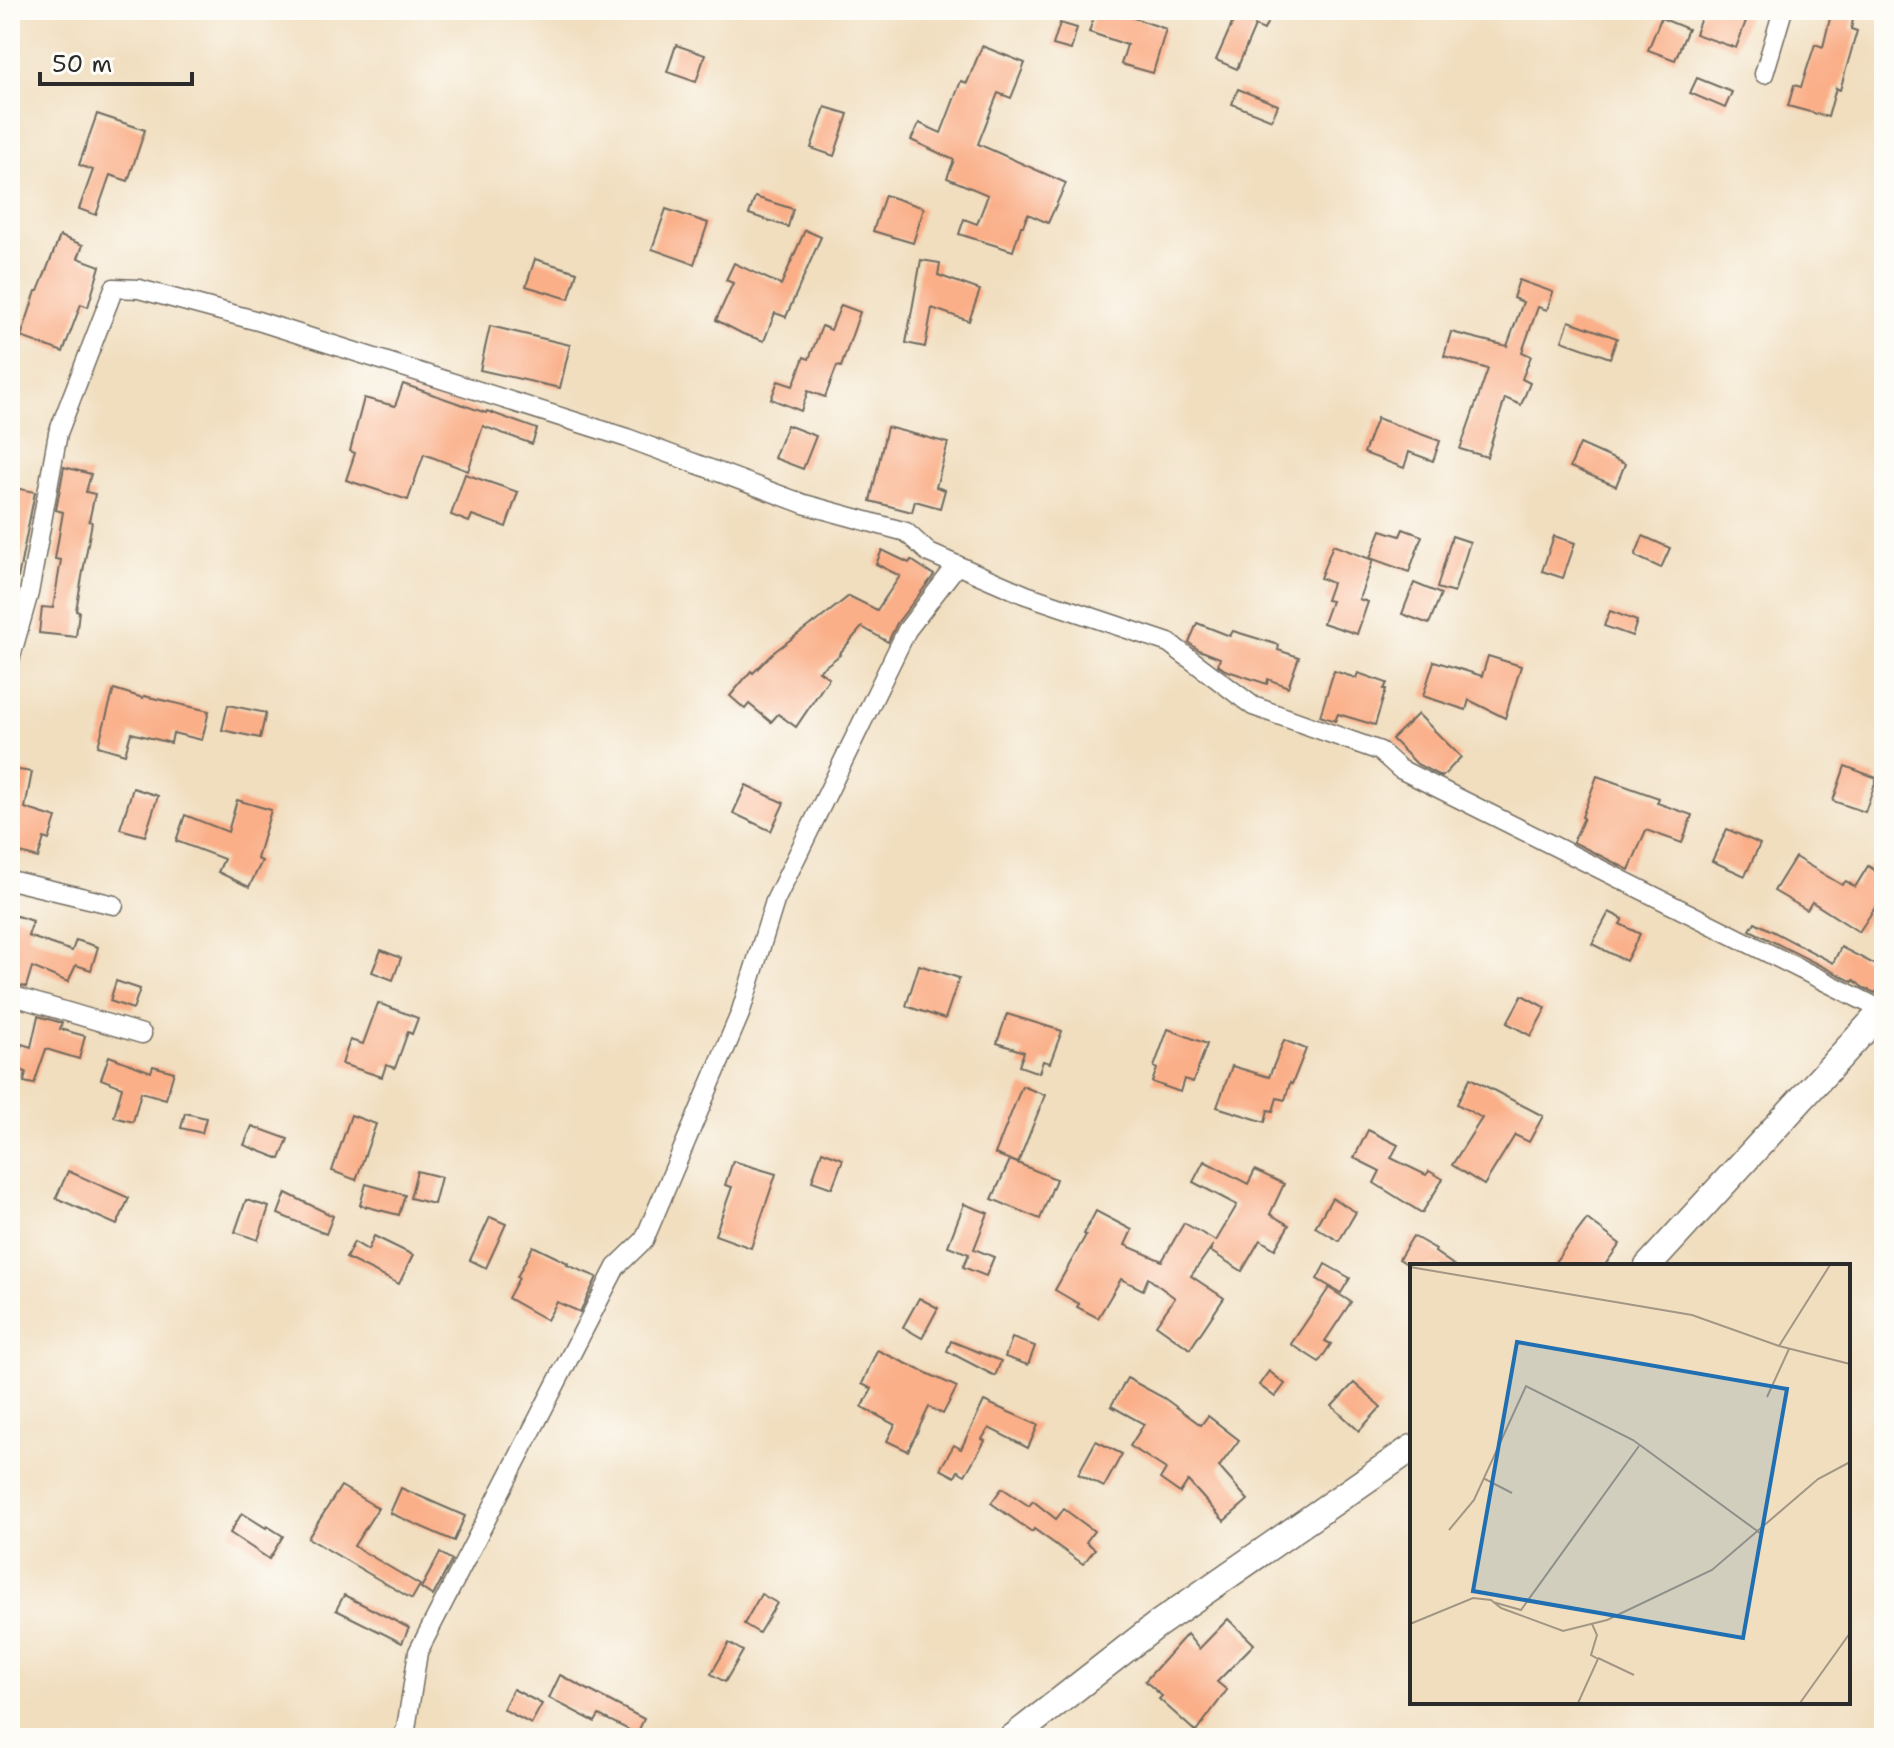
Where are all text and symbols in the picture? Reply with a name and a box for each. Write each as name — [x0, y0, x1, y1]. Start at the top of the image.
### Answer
scale bar — [40, 36, 192, 86]
text: 50 m — [52, 48, 112, 80]
inset map — [1410, 1264, 1850, 1704]

